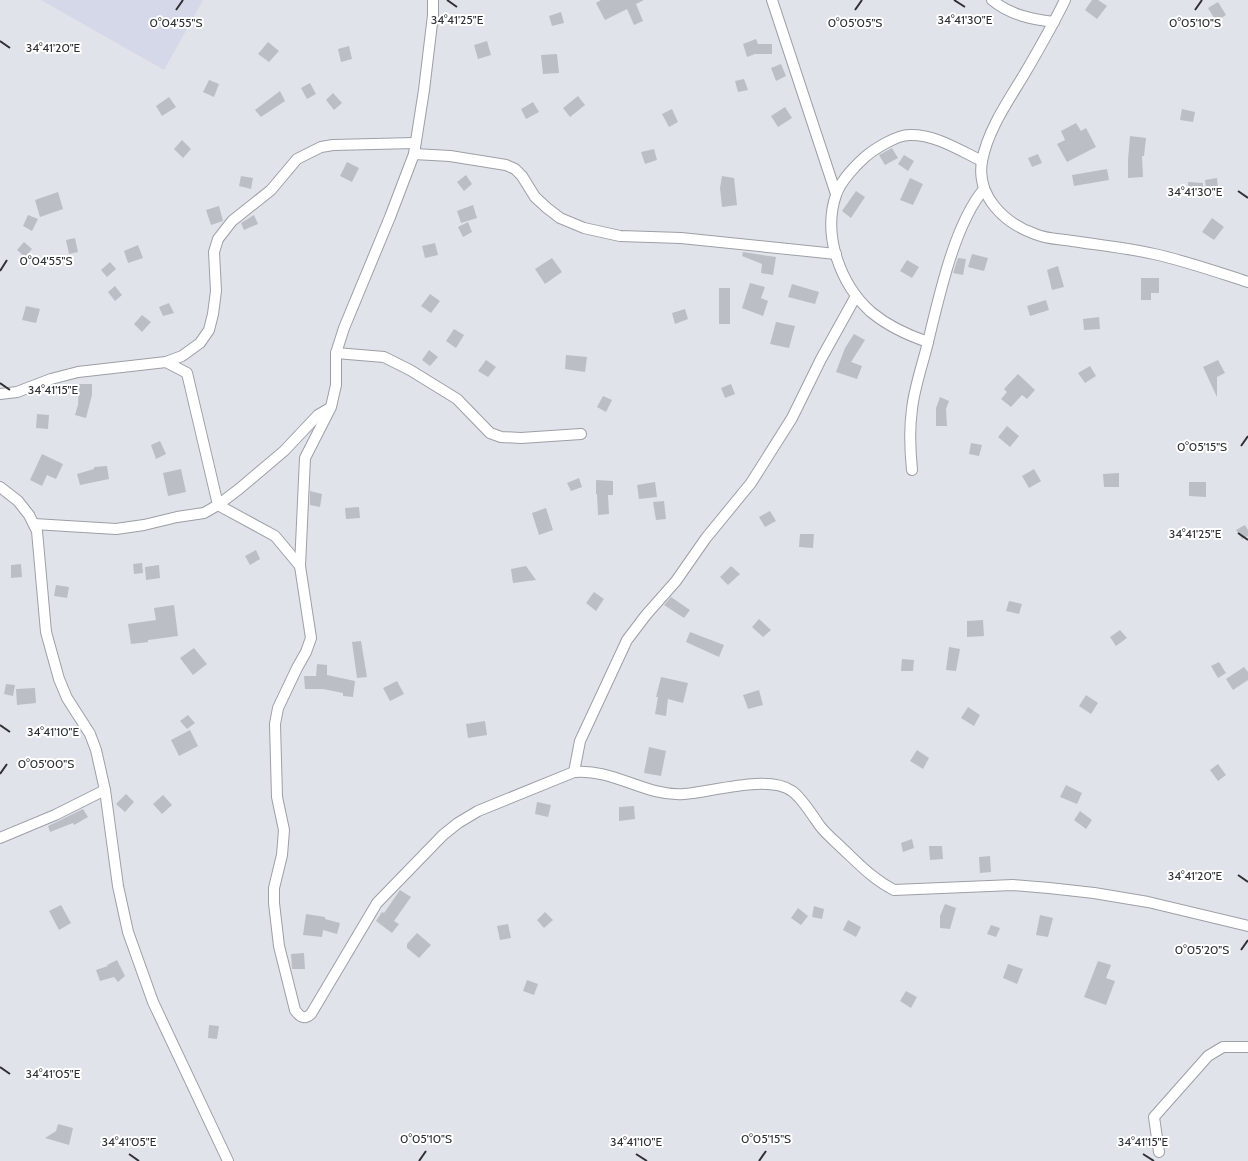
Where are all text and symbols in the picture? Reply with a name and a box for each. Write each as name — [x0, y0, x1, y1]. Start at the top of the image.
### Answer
text: 34°41'25"E — [431, 12, 484, 27]
text: 34°41'30"E — [938, 12, 993, 27]
text: 0°04'55"S — [150, 15, 202, 30]
text: 0°05'05"S — [828, 15, 882, 30]
text: 0°05'10"S — [1169, 15, 1221, 30]
text: 34°41'20"E — [26, 40, 81, 55]
text: 34°41'30"E — [1168, 184, 1223, 199]
text: 0°04'55"S — [20, 253, 72, 268]
text: 34°41'15"E — [28, 382, 78, 397]
text: 0°05'15"S — [1177, 439, 1227, 454]
text: 34°41'25"E — [1169, 526, 1222, 541]
text: 34°41'10"E — [27, 724, 79, 739]
text: 0°05'00"S — [18, 756, 74, 771]
text: 34°41'20"E — [1168, 868, 1223, 883]
text: 0°05'20"S — [1175, 942, 1229, 957]
text: 34°41'05"E — [26, 1066, 81, 1081]
text: 0°05'10"S — [400, 1131, 452, 1146]
text: 0°05'15"S — [741, 1131, 791, 1146]
text: 34°41'05"E — [102, 1134, 157, 1149]
text: 34°41'10"E — [610, 1134, 662, 1149]
text: 34°41'15"E — [1118, 1134, 1168, 1149]

